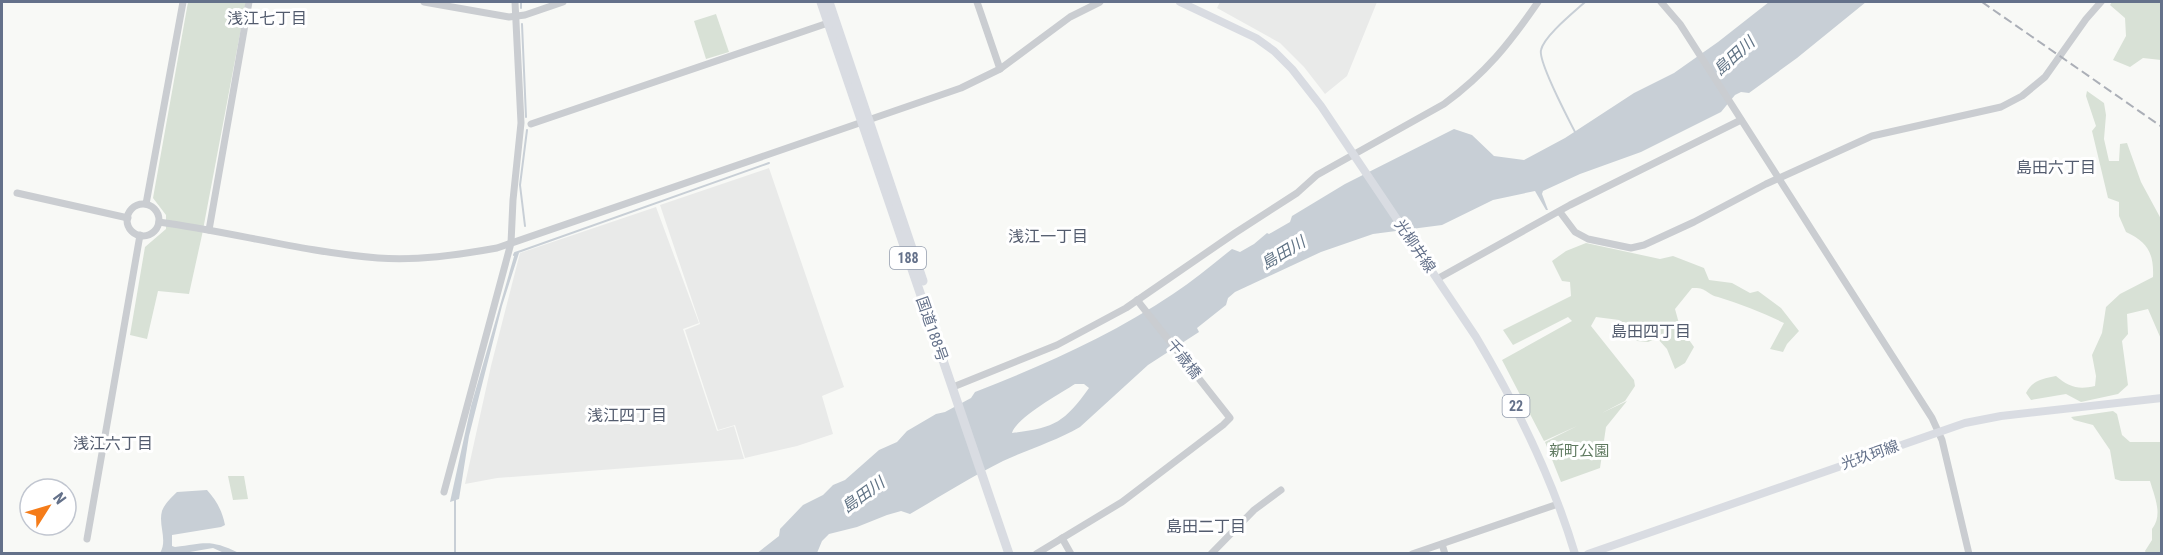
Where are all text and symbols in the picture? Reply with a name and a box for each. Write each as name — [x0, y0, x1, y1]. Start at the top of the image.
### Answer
district label: 浅江七丁目 — [227, 9, 307, 28]
water label: 島田川 — [1710, 32, 1760, 79]
district label: 島田六丁目 — [2016, 158, 2096, 177]
street label: 光柳井線 — [1391, 216, 1439, 276]
district label: 浅江一丁目 — [1008, 227, 1088, 246]
water label: 島田川 — [1258, 231, 1310, 274]
road number: 188 — [890, 247, 926, 269]
street label: 国道188号 — [913, 294, 951, 364]
district label: 島田四丁目 — [1611, 322, 1691, 341]
street label: 千歳橋 — [1163, 336, 1205, 382]
road number: 22 — [1502, 395, 1530, 417]
district label: 浅江四丁目 — [587, 406, 667, 425]
district label: 浅江六丁目 — [73, 434, 153, 453]
street label: 光玖珂線 — [1839, 437, 1901, 473]
park label: 新町公園 — [1549, 442, 1609, 460]
water label: 島田川 — [838, 472, 890, 517]
north arrow — [18, 477, 78, 537]
text: N — [49, 489, 70, 508]
district label: 島田二丁目 — [1166, 517, 1246, 536]

